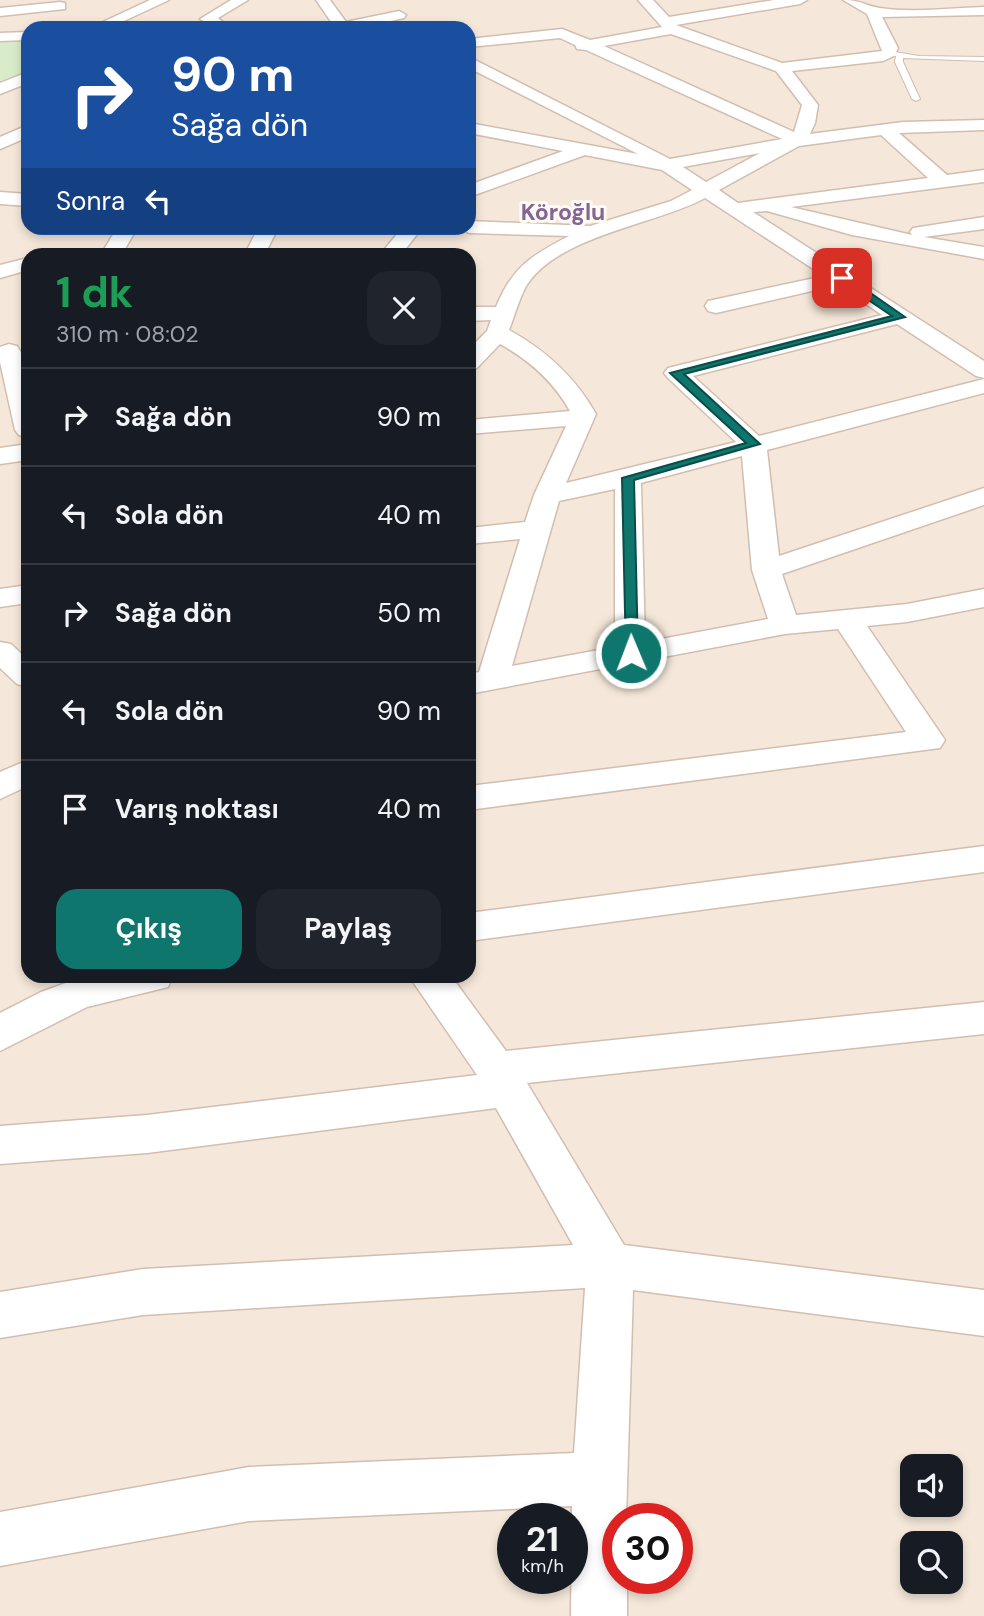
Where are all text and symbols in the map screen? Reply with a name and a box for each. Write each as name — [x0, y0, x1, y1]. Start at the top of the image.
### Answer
text: 90 m — [171, 42, 294, 106]
icon: right — [56, 49, 147, 140]
text: Sağa dön — [171, 104, 308, 146]
icon: left — [139, 182, 177, 220]
text: Sonra — [56, 184, 125, 218]
district label: Köroğlu — [521, 197, 605, 227]
pin — [812, 248, 872, 308]
icon: arrive — [823, 259, 861, 297]
text: 1 dk — [56, 265, 133, 320]
button: close — [367, 271, 441, 345]
text: 310 m · 08:02 — [56, 319, 199, 349]
icon: right — [56, 398, 94, 436]
text: Sağa dön — [115, 400, 232, 434]
text: 90 m — [377, 400, 441, 434]
icon: left — [56, 496, 94, 534]
text: Sola dön — [115, 498, 224, 532]
text: 40 m — [377, 498, 441, 532]
icon: right — [56, 594, 94, 632]
text: Sağa dön — [115, 596, 232, 630]
text: 50 m — [377, 596, 441, 630]
position arrow — [594, 616, 668, 690]
icon: left — [56, 692, 94, 730]
text: Sola dön — [115, 694, 224, 728]
text: 90 m — [377, 694, 441, 728]
icon: arrive — [56, 790, 94, 828]
text: Varış noktası — [115, 792, 279, 826]
text: 40 m — [377, 792, 441, 826]
button: Çıkış — [56, 889, 242, 969]
button: Paylaş — [256, 889, 441, 969]
map controls — [900, 1454, 963, 1594]
button: sound — [900, 1454, 963, 1517]
speed limit sign: 30 — [602, 1503, 693, 1594]
text: 21 — [526, 1516, 559, 1562]
button: search — [900, 1531, 963, 1594]
text: km/h — [521, 1554, 564, 1578]

